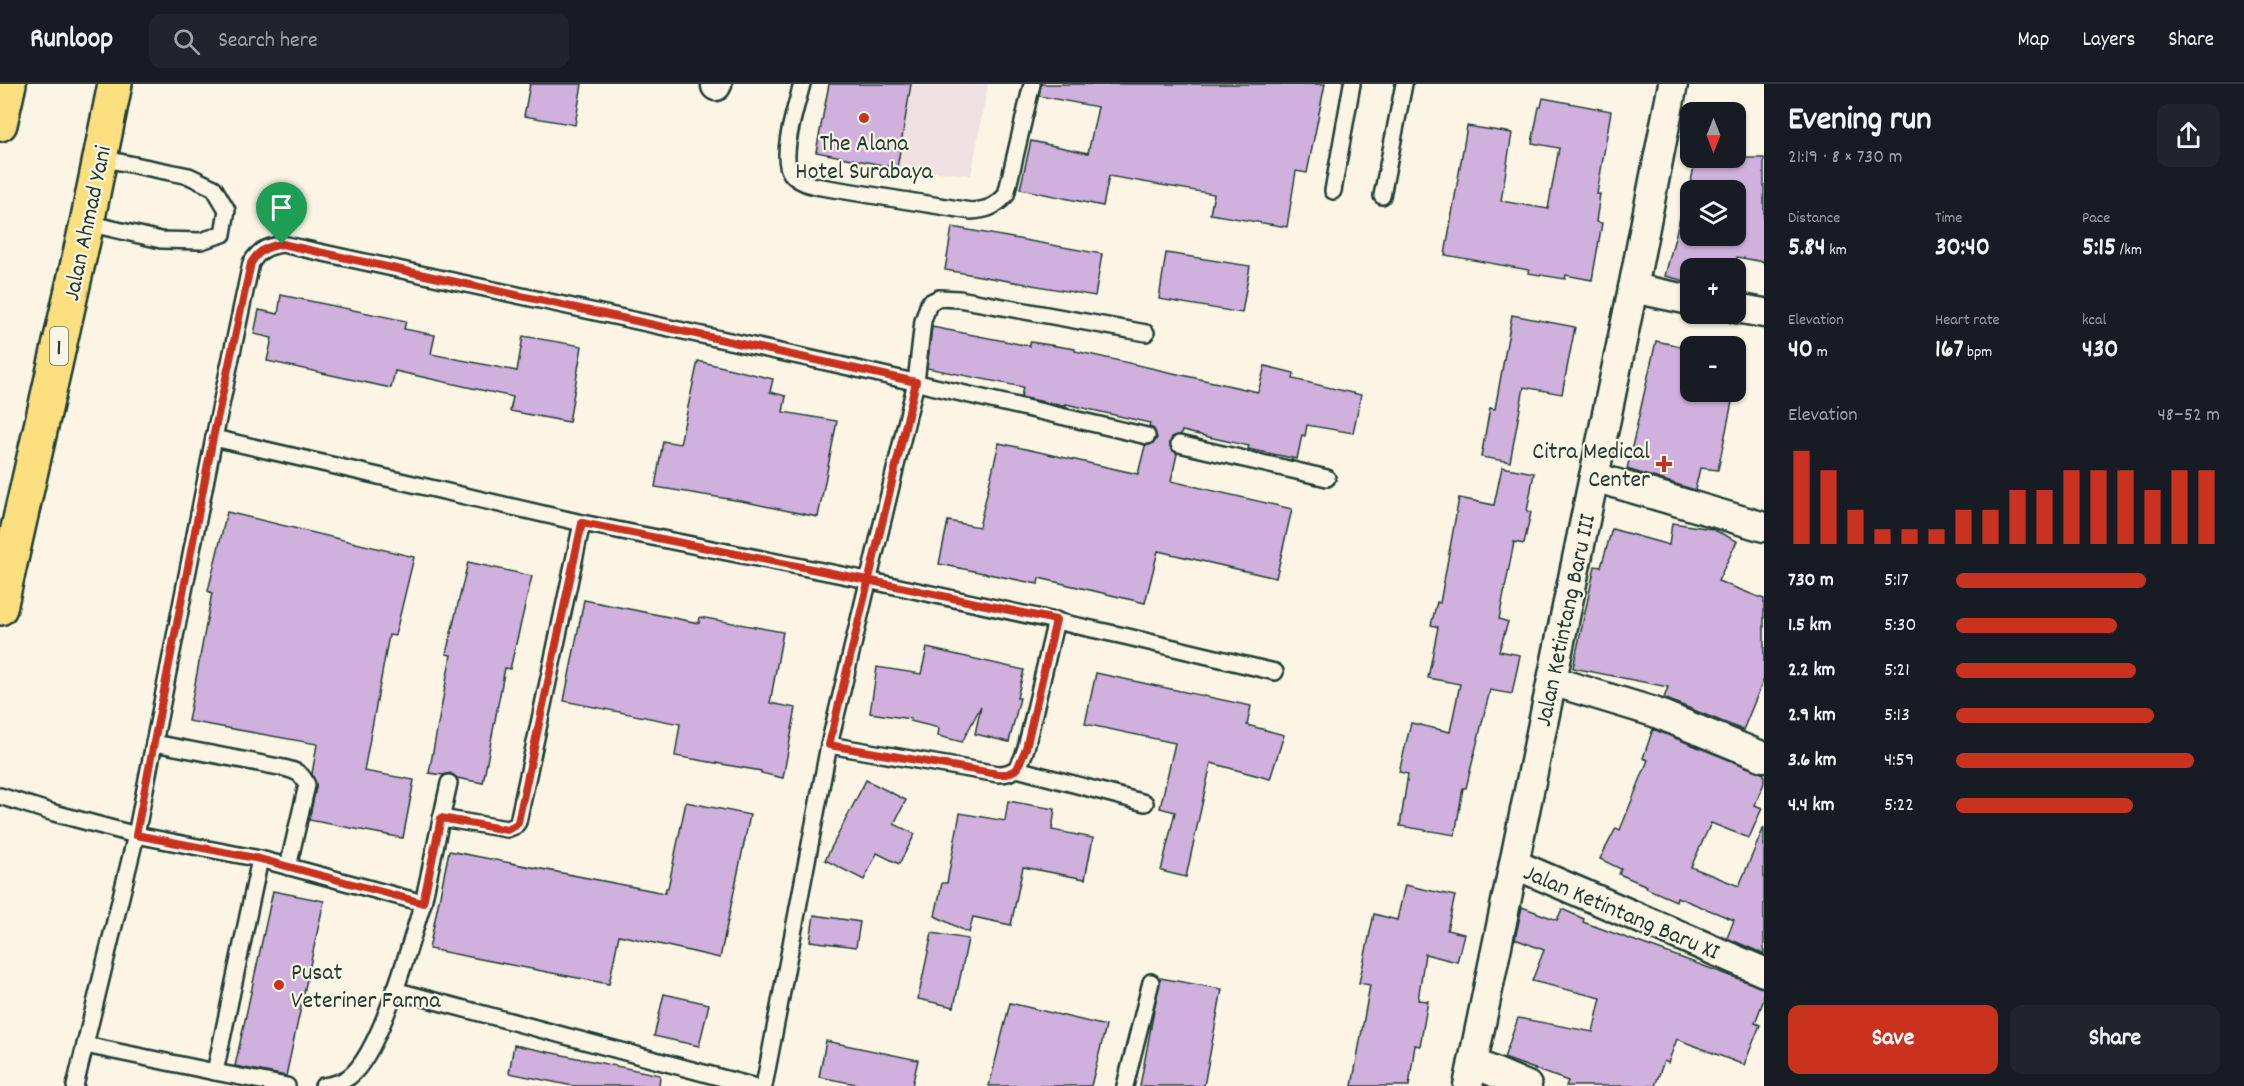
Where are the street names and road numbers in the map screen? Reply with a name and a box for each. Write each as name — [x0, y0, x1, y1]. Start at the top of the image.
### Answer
street label: Jalan Ahmad Yani — [56, 143, 122, 304]
road number: 1 — [50, 327, 68, 365]
street label: Jalan Ketintang Baru III — [1528, 511, 1606, 730]
street label: Jalan Ketintang Baru XI — [1518, 857, 1725, 971]

